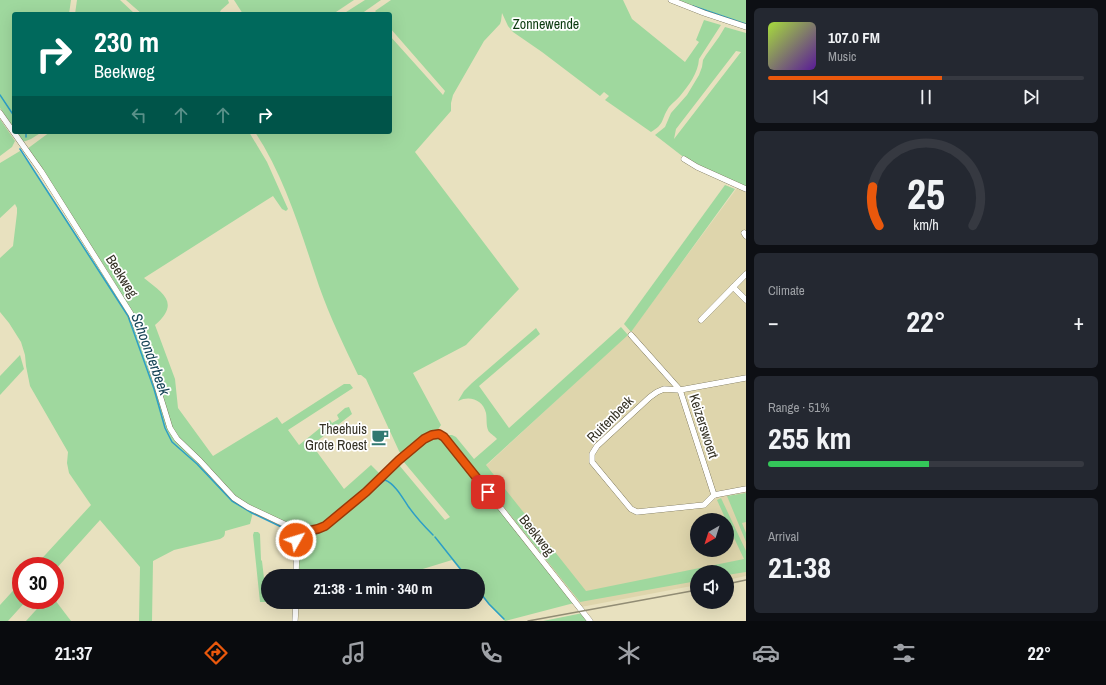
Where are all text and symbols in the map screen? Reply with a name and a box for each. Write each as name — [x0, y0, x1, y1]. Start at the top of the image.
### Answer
park label: Zonnewende — [513, 15, 579, 33]
text: 230 m — [94, 23, 159, 61]
text: 107.0 FM — [828, 27, 880, 48]
icon: right — [28, 28, 80, 80]
text: Music — [828, 48, 856, 65]
text: Beekweg — [94, 59, 155, 84]
icon: previous — [810, 86, 832, 108]
icon: pause — [915, 86, 937, 108]
icon: next — [1020, 86, 1042, 108]
icon: left — [128, 104, 150, 126]
icon: ahead — [170, 104, 192, 126]
icon: ahead — [212, 104, 234, 126]
icon: right — [254, 104, 276, 126]
text: 25 — [907, 166, 945, 222]
text: km/h — [913, 214, 939, 233]
street label: Beekweg — [102, 251, 142, 301]
text: Climate — [768, 282, 805, 299]
text: 22° — [906, 301, 946, 341]
text: − — [768, 307, 779, 337]
text: + — [1073, 307, 1084, 337]
water label: Schoonderbeek — [126, 310, 176, 399]
street label: Keizerswoert — [685, 391, 723, 461]
street label: Ruitenbeek — [583, 392, 637, 446]
text: Range · 51% — [768, 399, 830, 416]
text: 255 km — [768, 418, 851, 458]
place label: Theehuis Grote Roest — [305, 420, 367, 454]
cafe icon: Theehuis Grote Roest — [370, 427, 390, 447]
pin — [471, 475, 505, 509]
icon: arrive — [477, 481, 499, 503]
street label: Beekweg — [515, 511, 559, 560]
north arrow — [690, 513, 734, 557]
map controls — [690, 513, 734, 609]
position arrow — [275, 519, 317, 561]
text: Arrival — [768, 528, 799, 545]
text: 21:38 — [768, 547, 831, 587]
speed limit sign: 30 — [12, 557, 64, 609]
button: sound — [690, 565, 734, 609]
text: 21:38 · 1 min · 340 m — [314, 578, 432, 599]
icon: directions — [202, 639, 230, 667]
icon: music — [340, 639, 368, 667]
icon: phone — [477, 639, 505, 667]
icon: climate — [615, 639, 643, 667]
icon: car — [752, 639, 780, 667]
icon: filters — [890, 639, 918, 667]
text: 21:37 — [55, 641, 93, 666]
text: 22° — [1028, 641, 1051, 666]

